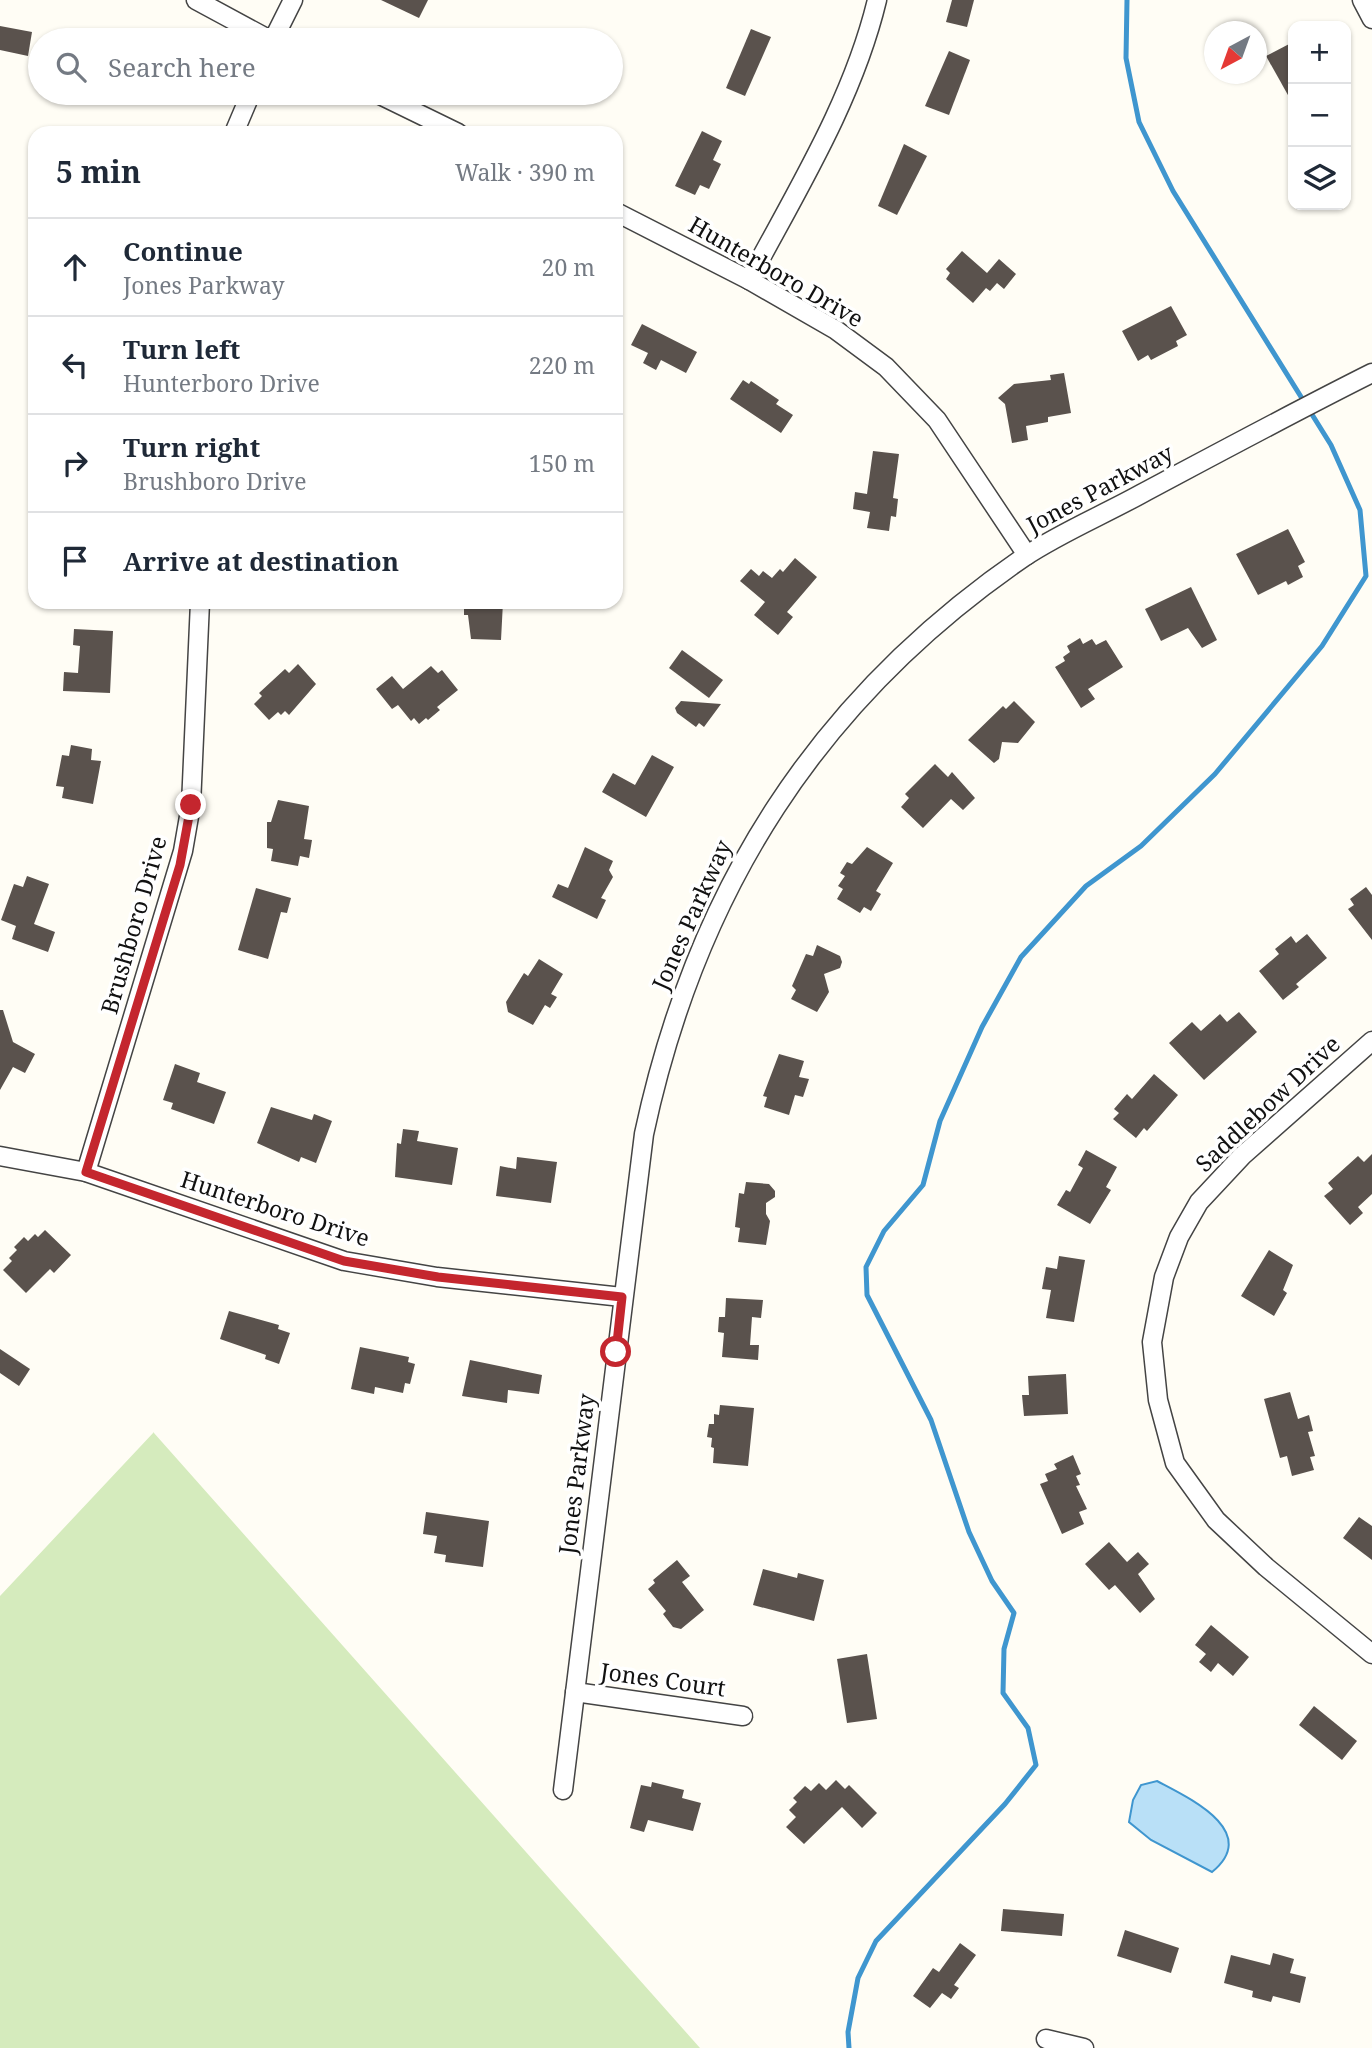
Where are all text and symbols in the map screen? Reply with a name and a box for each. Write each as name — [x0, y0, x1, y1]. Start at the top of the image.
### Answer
north arrow — [1204, 21, 1267, 84]
map controls — [1288, 21, 1351, 210]
button: + — [1288, 21, 1351, 84]
search box — [28, 28, 623, 105]
icon: search — [52, 48, 90, 86]
text: Search here — [108, 49, 256, 85]
button: − — [1288, 84, 1351, 147]
button: layers — [1288, 147, 1351, 210]
text: 5 min — [56, 151, 141, 192]
text: Walk · 390 m — [455, 156, 595, 188]
street label: Hunterboro Drive — [683, 208, 870, 334]
text: Continue — [123, 233, 243, 269]
icon: ahead — [56, 248, 94, 286]
text: 20 m — [542, 251, 595, 283]
text: Jones Parkway — [123, 269, 284, 301]
text: Turn left — [123, 331, 240, 367]
icon: left — [56, 346, 94, 384]
text: 220 m — [529, 349, 595, 381]
text: Hunterboro Drive — [123, 367, 320, 399]
text: Turn right — [123, 429, 260, 465]
street label: Jones Parkway — [1020, 436, 1178, 541]
icon: right — [56, 444, 94, 482]
text: 150 m — [529, 447, 595, 479]
text: Brushboro Drive — [123, 465, 306, 497]
icon: arrive — [56, 542, 94, 580]
text: Arrive at destination — [123, 543, 399, 579]
route end — [175, 789, 206, 820]
street label: Brushboro Drive — [92, 832, 174, 1017]
street label: Jones Parkway — [643, 834, 739, 996]
street label: Saddlebow Drive — [1188, 1028, 1347, 1179]
street label: Hunterboro Drive — [177, 1162, 374, 1254]
route start — [600, 1336, 631, 1367]
street label: Jones Parkway — [550, 1392, 602, 1557]
street label: Jones Court — [598, 1654, 728, 1704]

